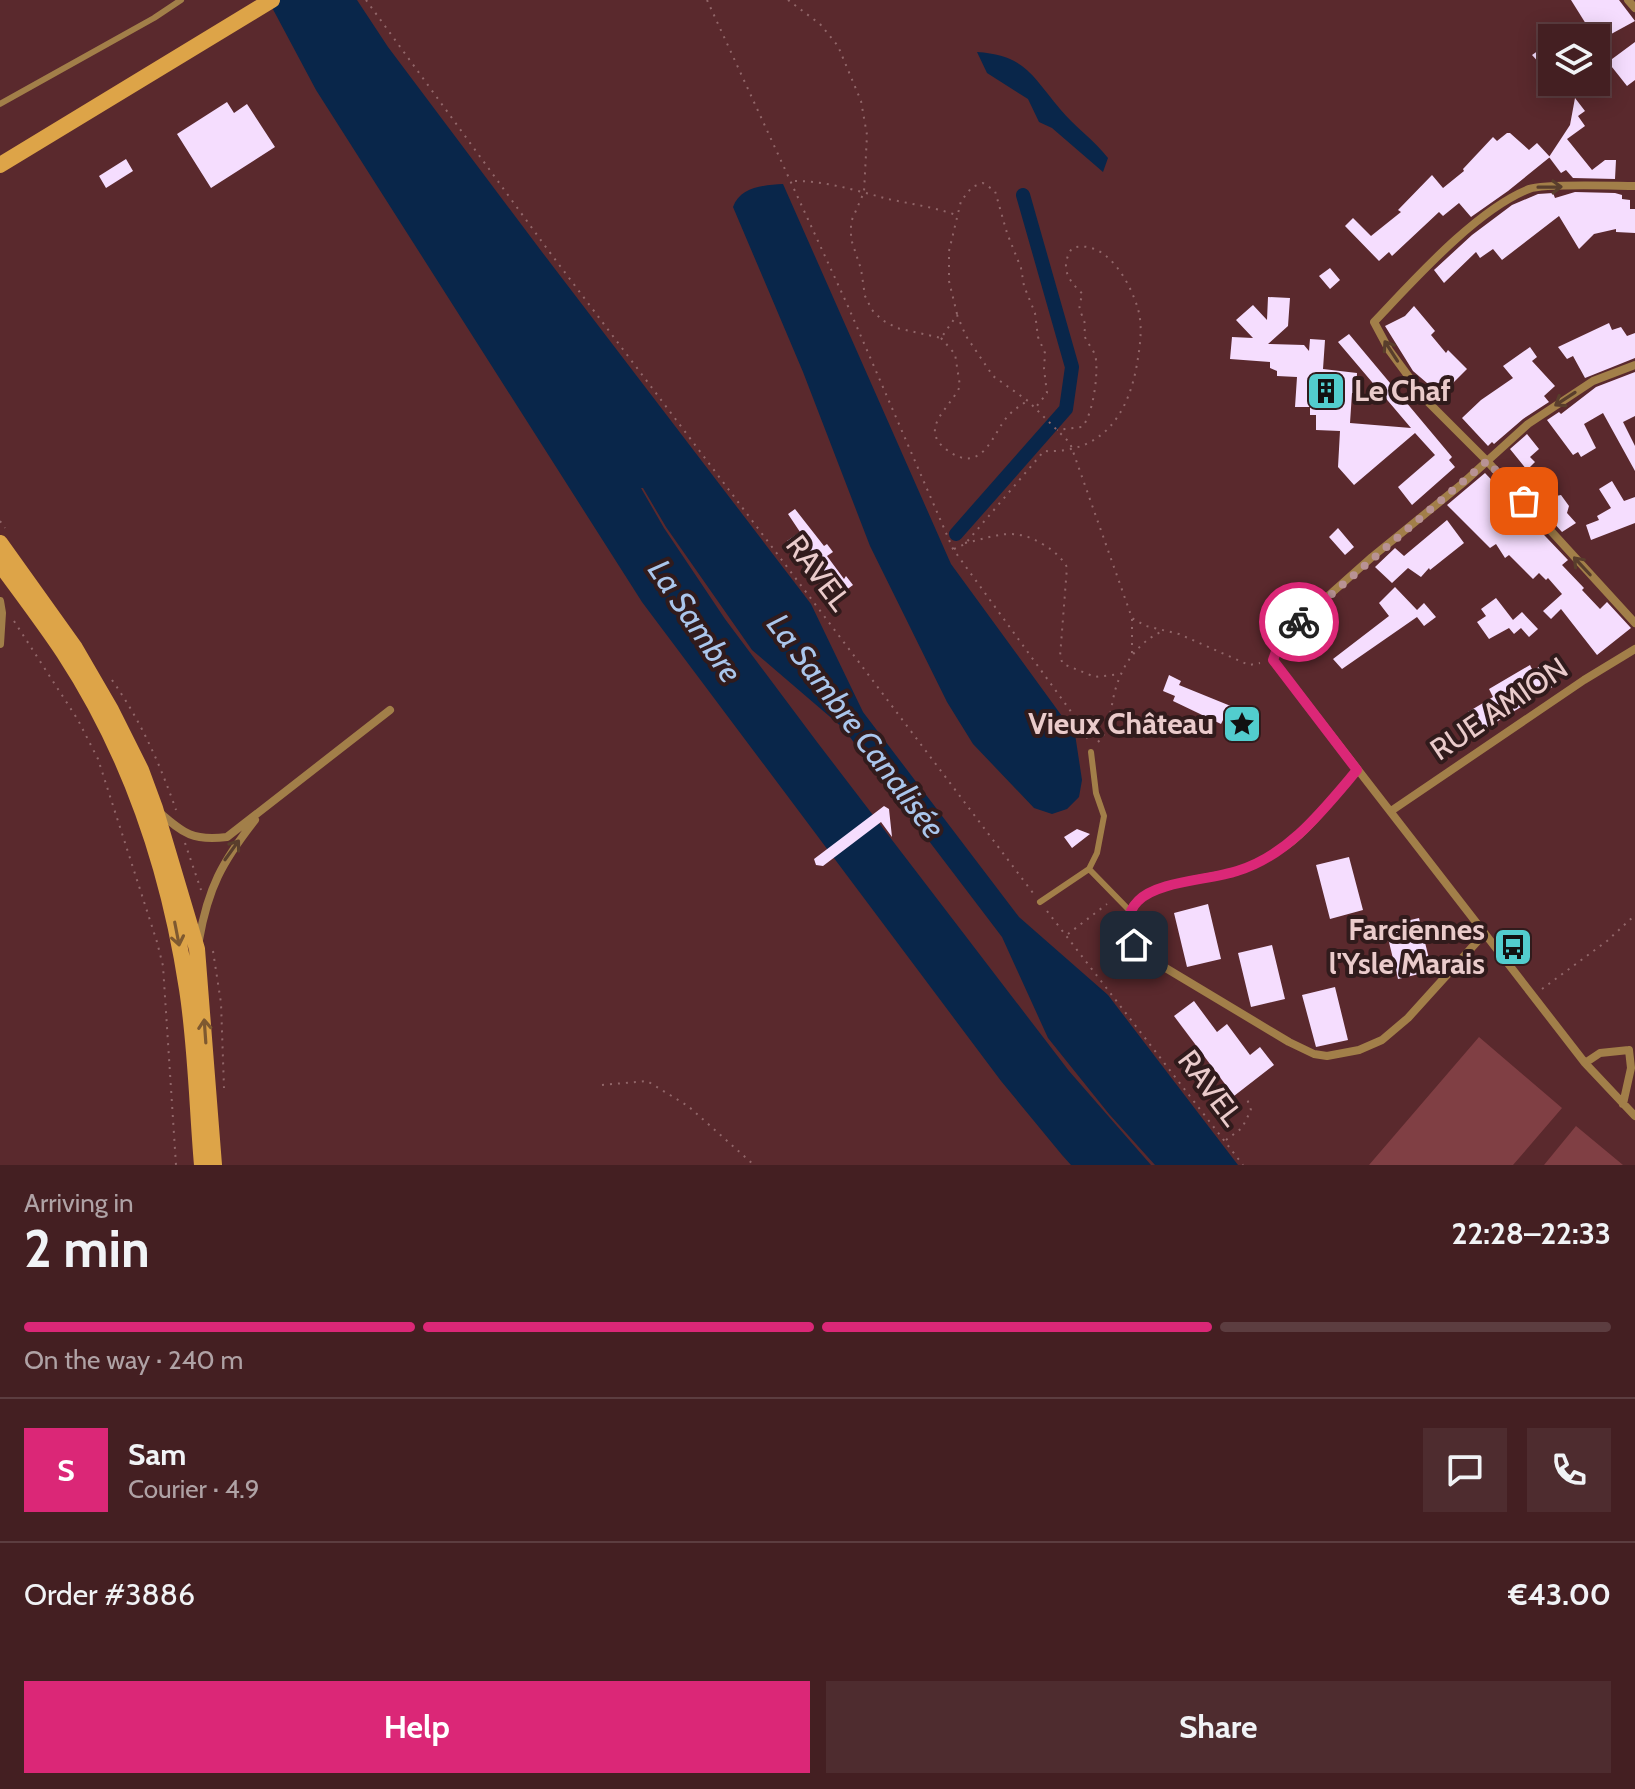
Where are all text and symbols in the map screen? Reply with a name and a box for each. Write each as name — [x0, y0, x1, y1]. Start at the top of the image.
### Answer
map controls — [1538, 24, 1610, 96]
button: layers — [1538, 24, 1610, 96]
one-way arrow — [1536, 179, 1563, 195]
one-way arrow — [1382, 340, 1398, 363]
building icon: Le Chaf — [1305, 370, 1347, 412]
place label: Le Chaf — [1354, 372, 1451, 409]
one-way arrow — [1555, 390, 1577, 407]
pin — [1490, 467, 1558, 535]
icon: bag — [1502, 479, 1546, 523]
street label: RAVEL — [778, 528, 859, 618]
water label: La Sambre — [640, 552, 751, 690]
one-way arrow — [1572, 556, 1591, 576]
courier — [1259, 582, 1339, 662]
icon: bike — [1277, 600, 1321, 644]
water label: La Sambre Canalisée — [759, 606, 954, 846]
street label: RUE AMION — [1423, 649, 1574, 768]
place icon: Vieux Château — [1221, 703, 1263, 745]
place label: Vieux Château — [1028, 705, 1214, 742]
one-way arrow — [224, 840, 241, 862]
pin — [1100, 911, 1168, 979]
place label: Farciennes l'Ysle Marais — [1329, 911, 1485, 982]
one-way arrow — [170, 921, 185, 946]
icon: home — [1112, 923, 1156, 967]
bus stop icon: Farciennes l'Ysle Marais — [1492, 926, 1534, 968]
one-way arrow — [197, 1018, 212, 1045]
street label: RAVEL — [1170, 1043, 1251, 1133]
text: Arriving in — [24, 1187, 134, 1219]
text: 22:28–22:33 — [1452, 1215, 1611, 1252]
text: 2 min — [24, 1217, 150, 1280]
text: On the way · 240 m — [24, 1344, 243, 1376]
button: chat — [1423, 1428, 1507, 1512]
button: phone — [1527, 1428, 1611, 1512]
text: Sam — [128, 1436, 186, 1473]
text: S — [57, 1452, 75, 1489]
text: Courier · 4.9 — [128, 1473, 260, 1505]
text: Order #3886 — [24, 1576, 195, 1613]
text: €43.00 — [1508, 1576, 1611, 1613]
button: Help — [24, 1681, 810, 1773]
button: Share — [826, 1681, 1611, 1773]

